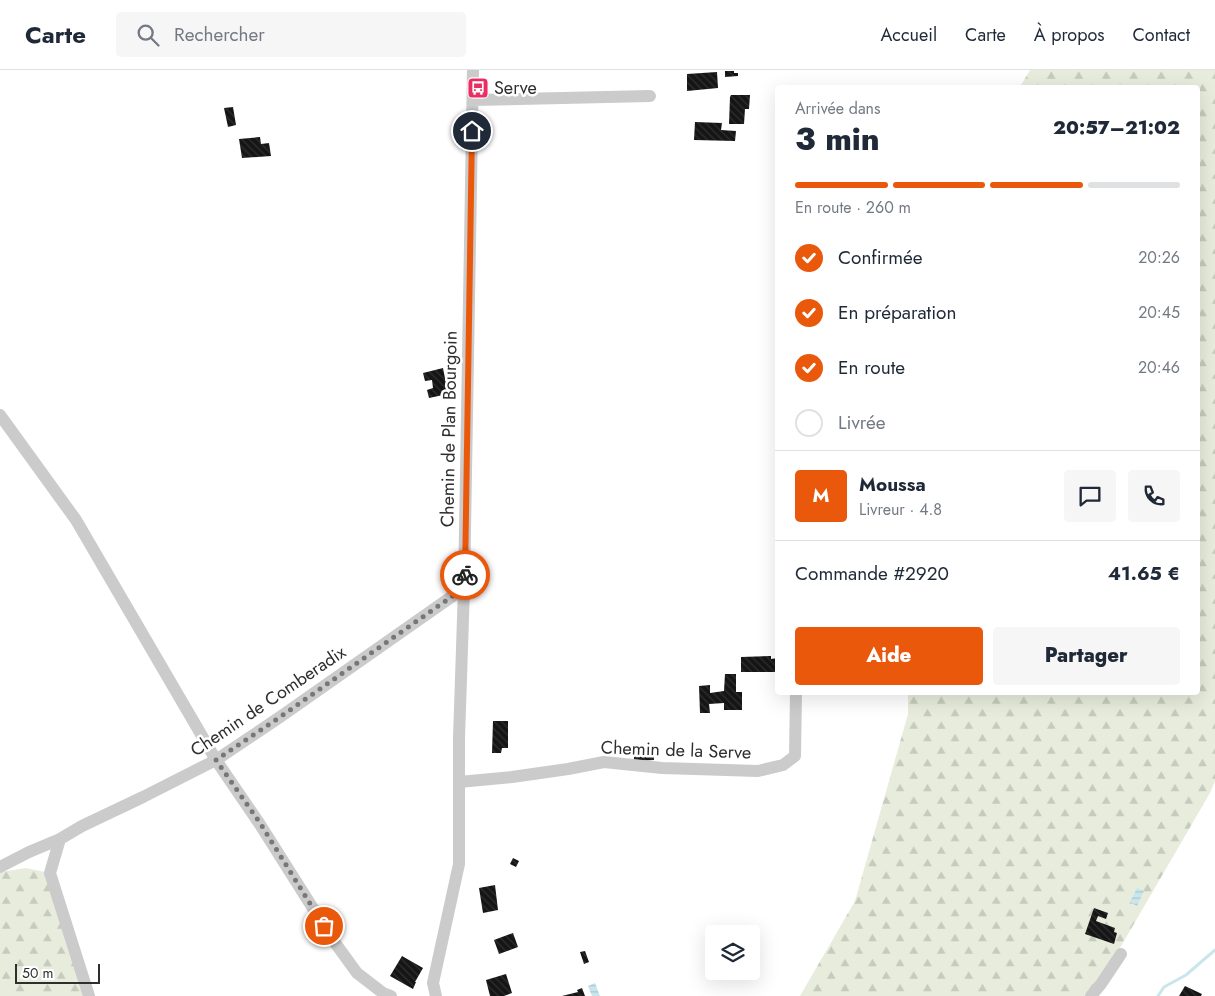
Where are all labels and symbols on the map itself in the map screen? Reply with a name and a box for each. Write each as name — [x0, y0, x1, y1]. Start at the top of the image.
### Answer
place label: Serve — [494, 75, 537, 101]
bus stop icon: Serve — [466, 76, 490, 100]
pin — [451, 110, 493, 152]
street label: Chemin de Plan Bourgoin — [434, 331, 464, 527]
courier — [440, 550, 490, 600]
street label: Chemin de Comberadix — [185, 639, 351, 763]
street label: Chemin de la Serve — [600, 734, 752, 766]
pin — [303, 905, 345, 947]
scale bar — [15, 961, 100, 984]

